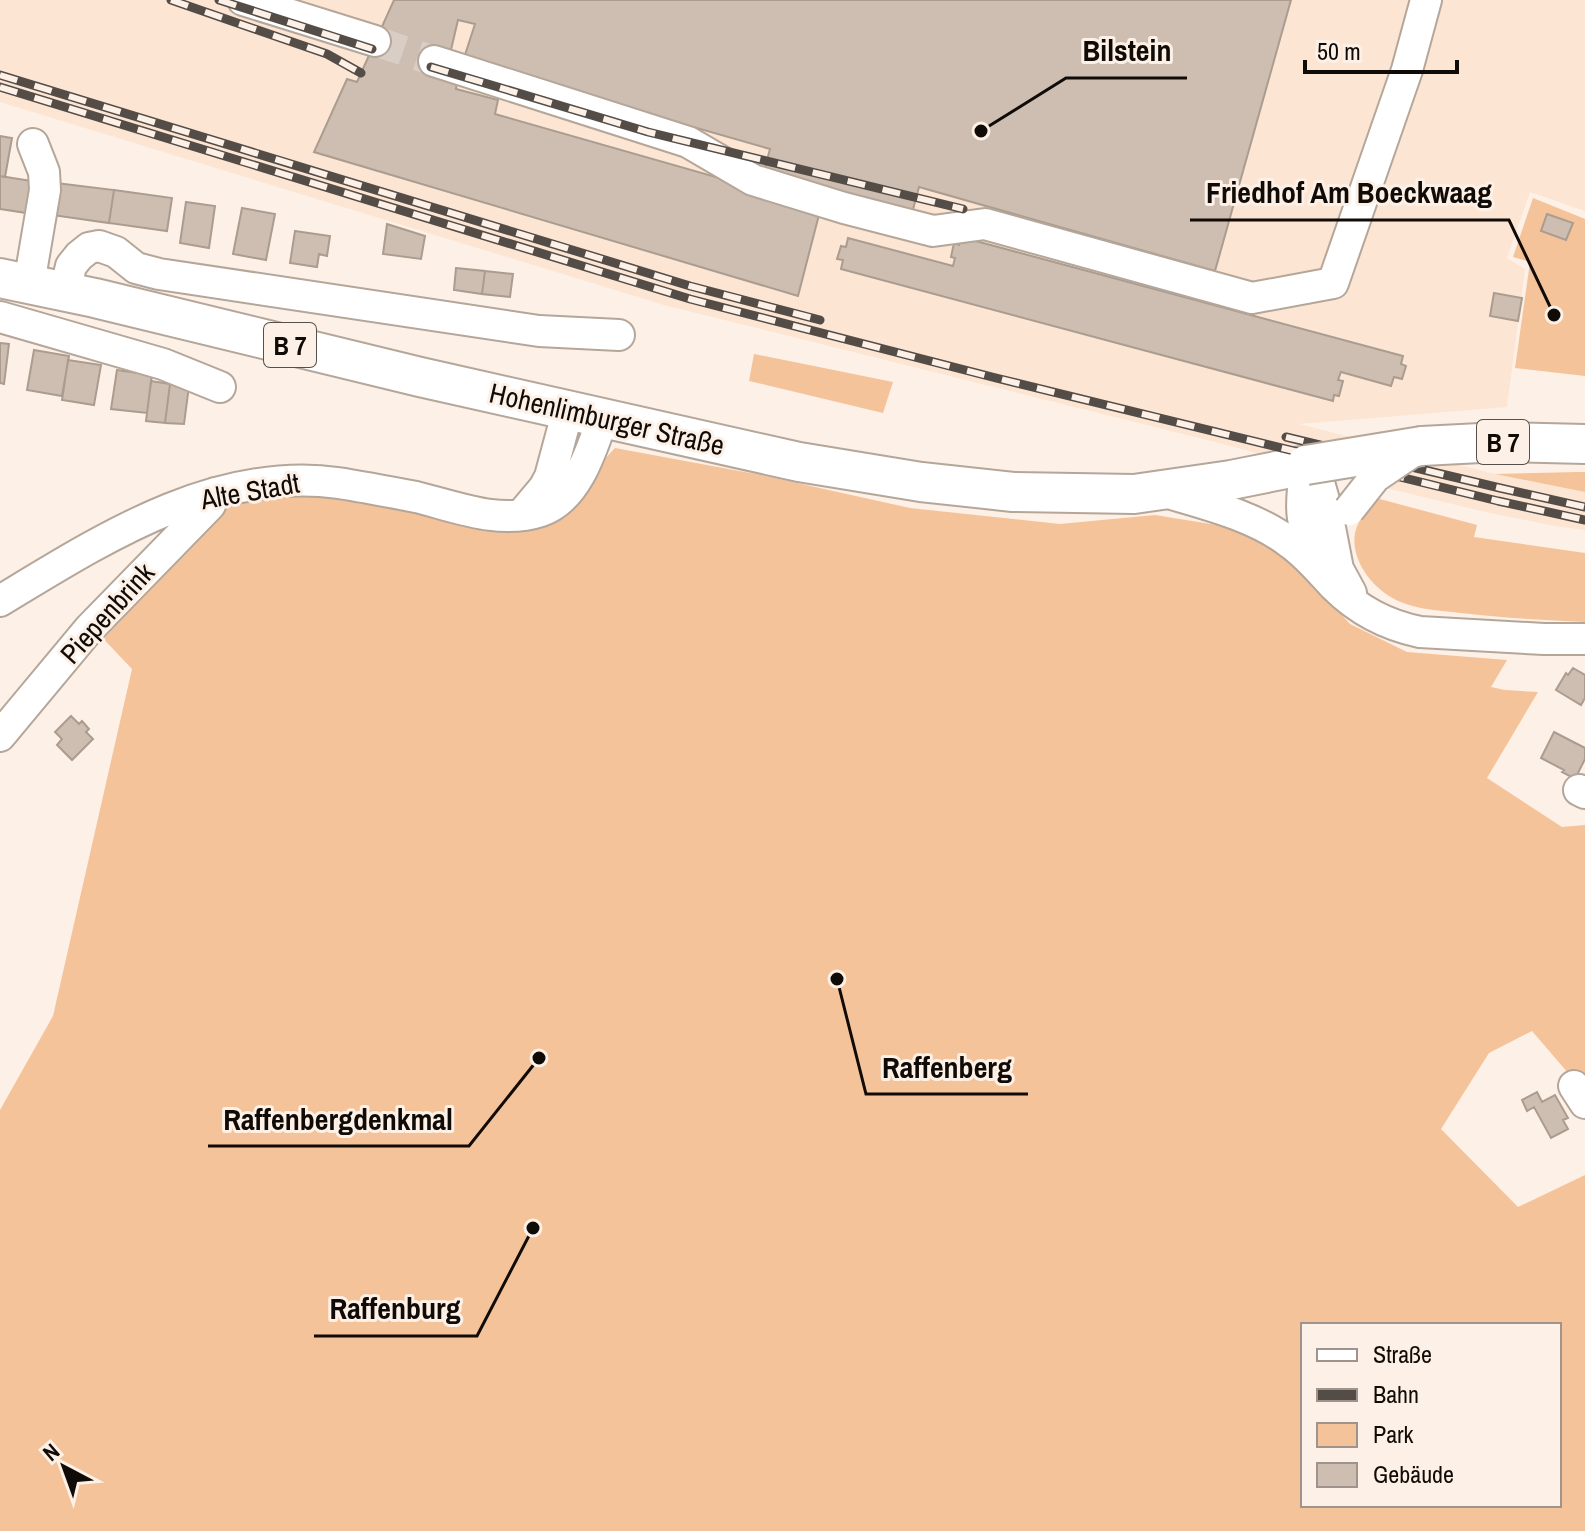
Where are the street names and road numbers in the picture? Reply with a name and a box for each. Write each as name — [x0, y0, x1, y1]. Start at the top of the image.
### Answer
road number: B 7 — [264, 323, 316, 367]
street label: Hohenlimburger Straße — [486, 374, 728, 464]
road number: B 7 — [1477, 420, 1529, 464]
street label: Alte Stadt — [197, 464, 302, 519]
street label: Piepenbrink — [51, 554, 163, 672]

